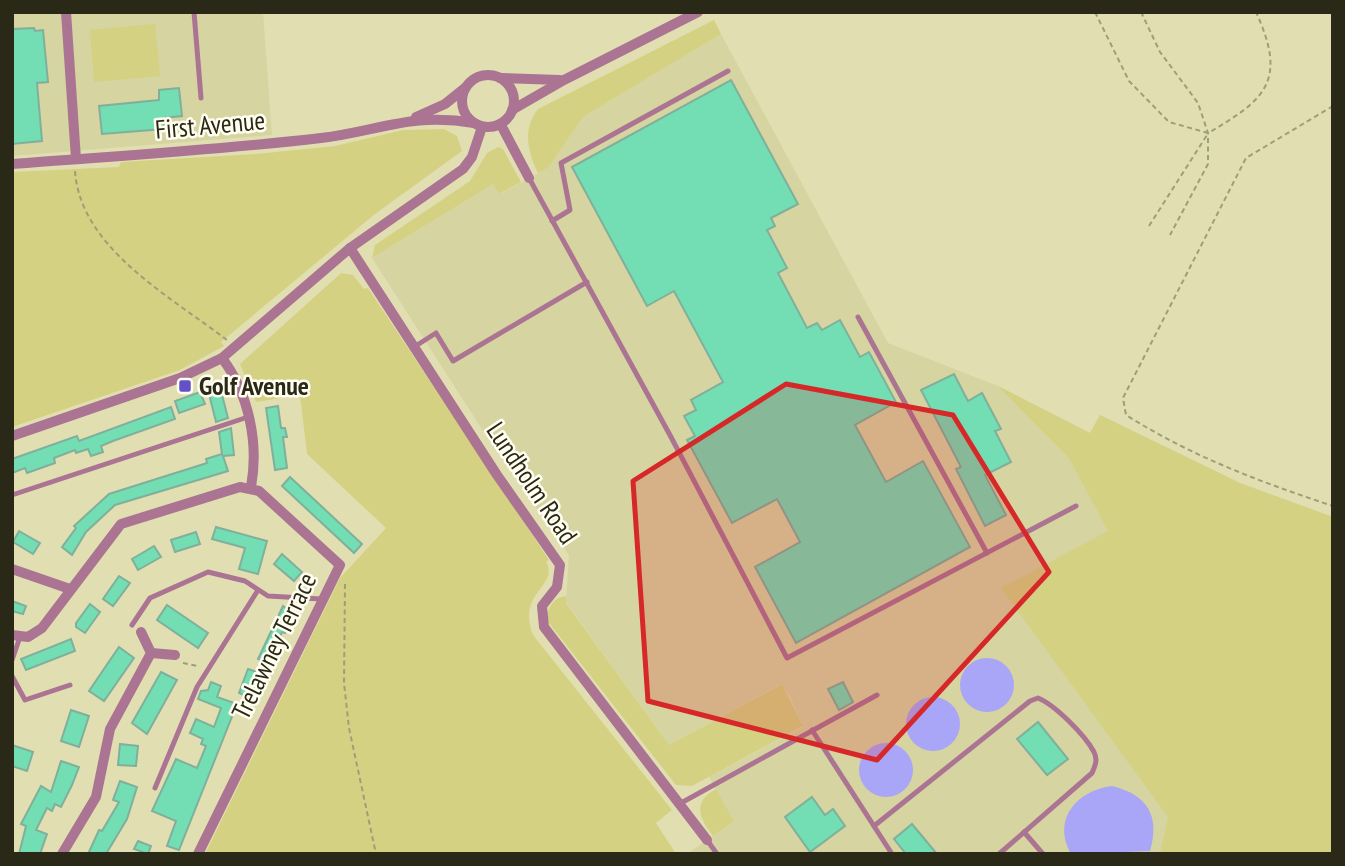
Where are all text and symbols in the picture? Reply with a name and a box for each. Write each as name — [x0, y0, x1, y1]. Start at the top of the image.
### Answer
street label: First Avenue — [154, 103, 266, 146]
place label: Golf Avenue — [199, 369, 309, 402]
marker: Golf Avenue — [177, 378, 193, 394]
street label: Lundholm Road — [480, 415, 585, 550]
street label: Trelawney Terrace — [224, 567, 323, 724]

